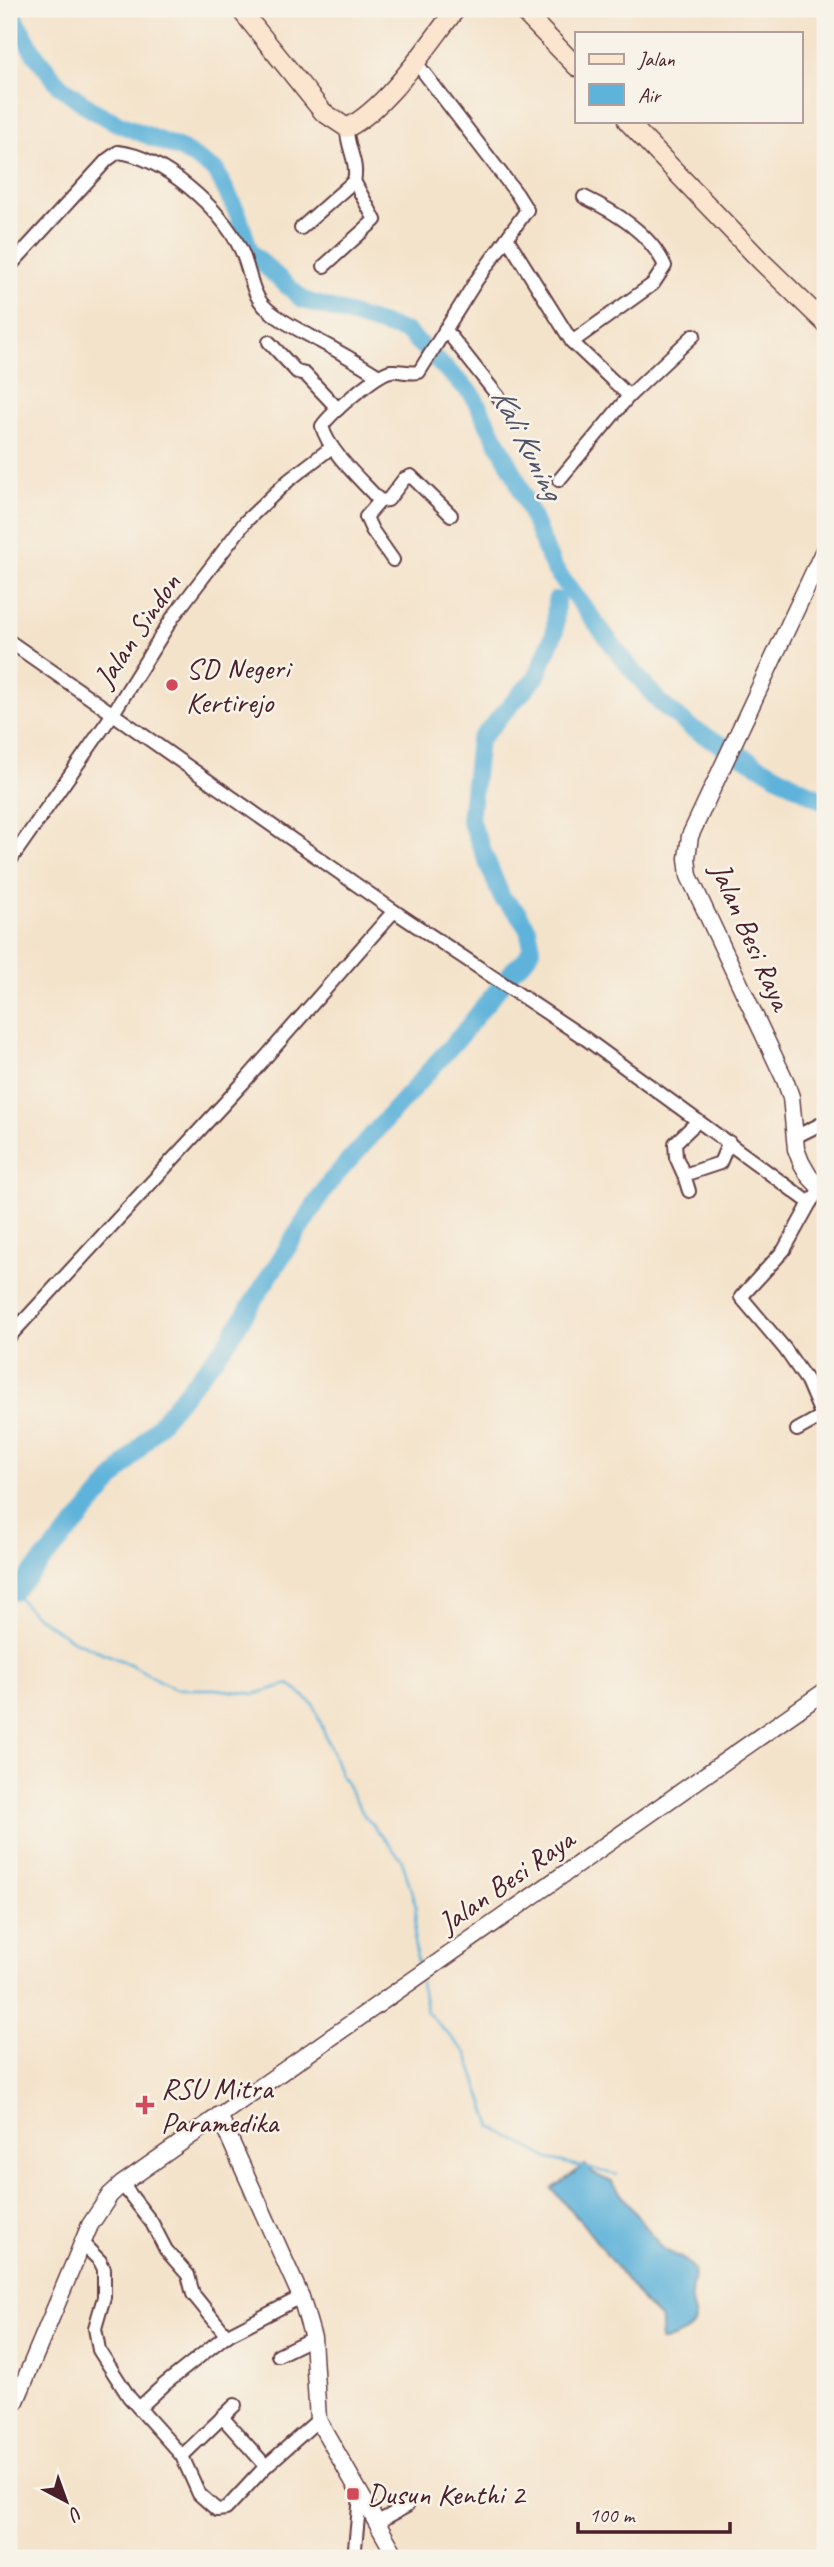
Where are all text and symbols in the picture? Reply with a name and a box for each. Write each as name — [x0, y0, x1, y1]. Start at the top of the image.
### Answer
legend — [575, 32, 802, 122]
text: Jalan — [637, 46, 675, 72]
text: Air — [638, 82, 662, 108]
water label: Kali Kuning — [482, 380, 575, 509]
street label: Jalan Sindon — [84, 565, 189, 696]
place label: SD Negeri Kertirejo — [186, 649, 293, 721]
marker: SD Negeri Kertirejo — [164, 677, 180, 693]
street label: Jalan Besi Raya — [701, 855, 801, 1018]
street label: Jalan Besi Raya — [429, 1819, 584, 1943]
place label: RSU Mitra Paramedika — [161, 2069, 280, 2141]
marker: RSU Mitra Paramedika — [135, 2095, 155, 2115]
north arrow — [32, 2466, 102, 2536]
place label: Dusun Kenthi 2 — [367, 2475, 527, 2513]
marker: Dusun Kenthi 2 — [345, 2486, 361, 2502]
scale bar — [578, 2490, 731, 2534]
text: U — [62, 2501, 88, 2528]
text: 100 m — [589, 2502, 636, 2528]

